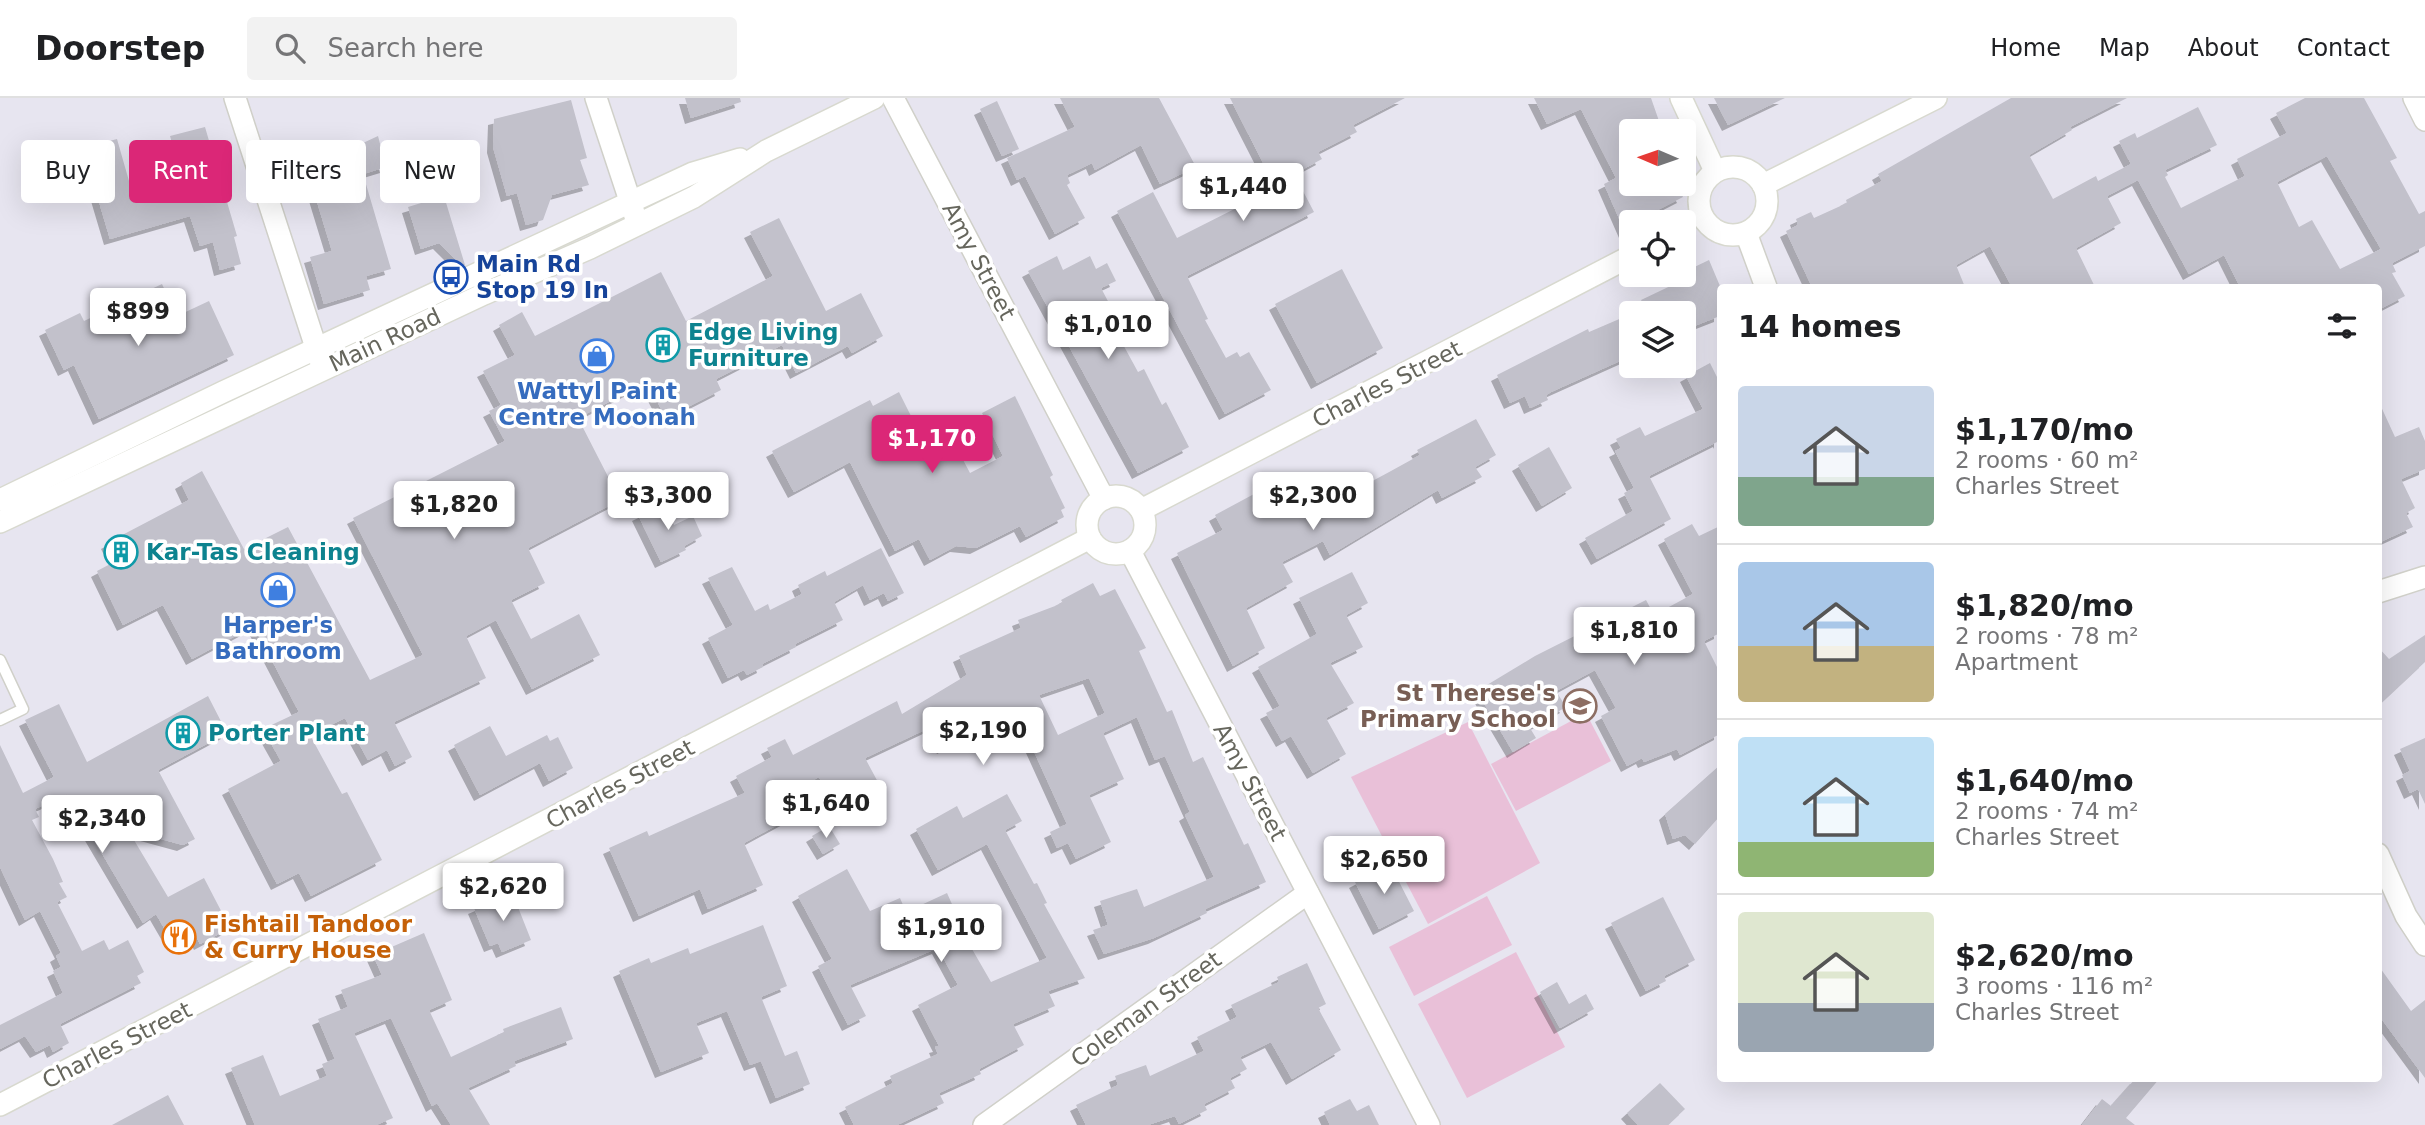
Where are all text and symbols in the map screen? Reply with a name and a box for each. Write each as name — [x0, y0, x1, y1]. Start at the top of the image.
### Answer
search box — [247, 17, 737, 80]
text: Doorstep — [35, 29, 205, 68]
icon: search — [271, 29, 309, 67]
text: Search here — [327, 33, 484, 63]
text: Home — [1990, 34, 2061, 62]
text: Map — [2099, 34, 2150, 62]
text: About — [2188, 34, 2259, 62]
text: Contact — [2297, 34, 2390, 62]
north arrow — [1619, 119, 1696, 196]
map controls — [1619, 119, 1696, 378]
chip: Buy — [21, 140, 115, 203]
chip: Rent — [129, 140, 232, 203]
chip: Filters — [246, 140, 366, 203]
chip: New — [380, 140, 480, 203]
pin: $1,440 — [1186, 164, 1300, 223]
text: $1,440 — [1199, 173, 1287, 199]
street label: Amy Street — [937, 198, 1021, 324]
button: locate — [1619, 210, 1696, 287]
place label: Main Rd Stop 19 In — [476, 251, 609, 303]
bus stop icon: Main Rd Stop 19 In — [432, 258, 470, 296]
pin: $899 — [97, 288, 179, 348]
text: $899 — [106, 298, 170, 324]
button: layers — [1619, 301, 1696, 378]
pin: $1,010 — [1051, 302, 1165, 361]
street label: Main Road — [325, 303, 445, 377]
icon: filters — [2323, 307, 2361, 345]
text: 14 homes — [1738, 309, 1902, 344]
text: $1,010 — [1064, 311, 1152, 337]
place label: Edge Living Furniture — [688, 319, 839, 371]
building icon: Edge Living Furniture — [644, 326, 682, 364]
street label: Charles Street — [1308, 335, 1466, 433]
shop icon: Wattyl Paint Centre Moonah — [578, 337, 616, 375]
place label: Wattyl Paint Centre Moonah — [498, 378, 696, 430]
text: $1,170/mo — [1955, 412, 2134, 447]
icon: home — [1794, 414, 1878, 498]
pin: $1,170 — [875, 416, 989, 475]
text: $1,170 — [888, 425, 976, 451]
text: 2 rooms · 60 m² — [1955, 447, 2139, 473]
pin: $3,300 — [611, 472, 725, 532]
pin: $2,300 — [1256, 472, 1370, 532]
text: Charles Street — [1955, 473, 2119, 499]
pin: $1,820 — [397, 482, 511, 541]
text: $3,300 — [624, 482, 712, 508]
text: $2,300 — [1269, 482, 1357, 508]
text: $1,820 — [410, 491, 498, 517]
building icon: Kar-Tas Cleaning — [102, 533, 140, 571]
place label: Kar-Tas Cleaning — [146, 539, 360, 565]
shop icon: Harper's Bathroom — [259, 571, 297, 609]
text: $1,820/mo — [1955, 588, 2134, 623]
icon: home — [1794, 590, 1878, 674]
pin: $1,810 — [1577, 608, 1691, 667]
place label: Harper's Bathroom — [214, 612, 342, 664]
text: $1,810 — [1590, 617, 1678, 643]
text: 2 rooms · 78 m² — [1955, 623, 2139, 649]
text: Apartment — [1955, 649, 2078, 675]
place label: St Therese's Primary School — [1360, 680, 1556, 732]
school or university icon: St Therese's Primary School — [1561, 687, 1599, 725]
pin: $2,190 — [926, 708, 1040, 767]
building icon: Porter Plant — [164, 714, 202, 752]
text: $2,190 — [939, 717, 1027, 743]
street label: Amy Street — [1208, 719, 1292, 845]
place label: Porter Plant — [208, 720, 366, 746]
street label: Charles Street — [542, 734, 698, 834]
text: $1,640/mo — [1955, 763, 2134, 798]
icon: home — [1794, 765, 1878, 849]
pin: $1,640 — [769, 780, 883, 840]
text: $1,640 — [782, 790, 870, 816]
pin: $2,340 — [45, 796, 159, 855]
text: 2 rooms · 74 m² — [1955, 798, 2139, 824]
text: $2,340 — [58, 805, 146, 831]
text: Charles Street — [1955, 824, 2119, 850]
pin: $2,650 — [1327, 836, 1441, 896]
text: $2,650 — [1340, 846, 1428, 872]
pin: $2,620 — [446, 864, 560, 923]
text: $2,620 — [459, 873, 547, 899]
pin: $1,910 — [884, 904, 998, 964]
place label: Fishtail Tandoor & Curry House — [204, 911, 413, 963]
text: $1,910 — [897, 914, 985, 940]
restaurant icon: Fishtail Tandoor & Curry House — [160, 918, 198, 956]
text: $2,620/mo — [1955, 938, 2134, 973]
icon: home — [1794, 940, 1878, 1024]
street label: Coleman Street — [1066, 946, 1226, 1072]
text: 3 rooms · 116 m² — [1955, 973, 2153, 999]
street label: Charles Street — [38, 996, 196, 1094]
text: Charles Street — [1955, 999, 2119, 1025]

